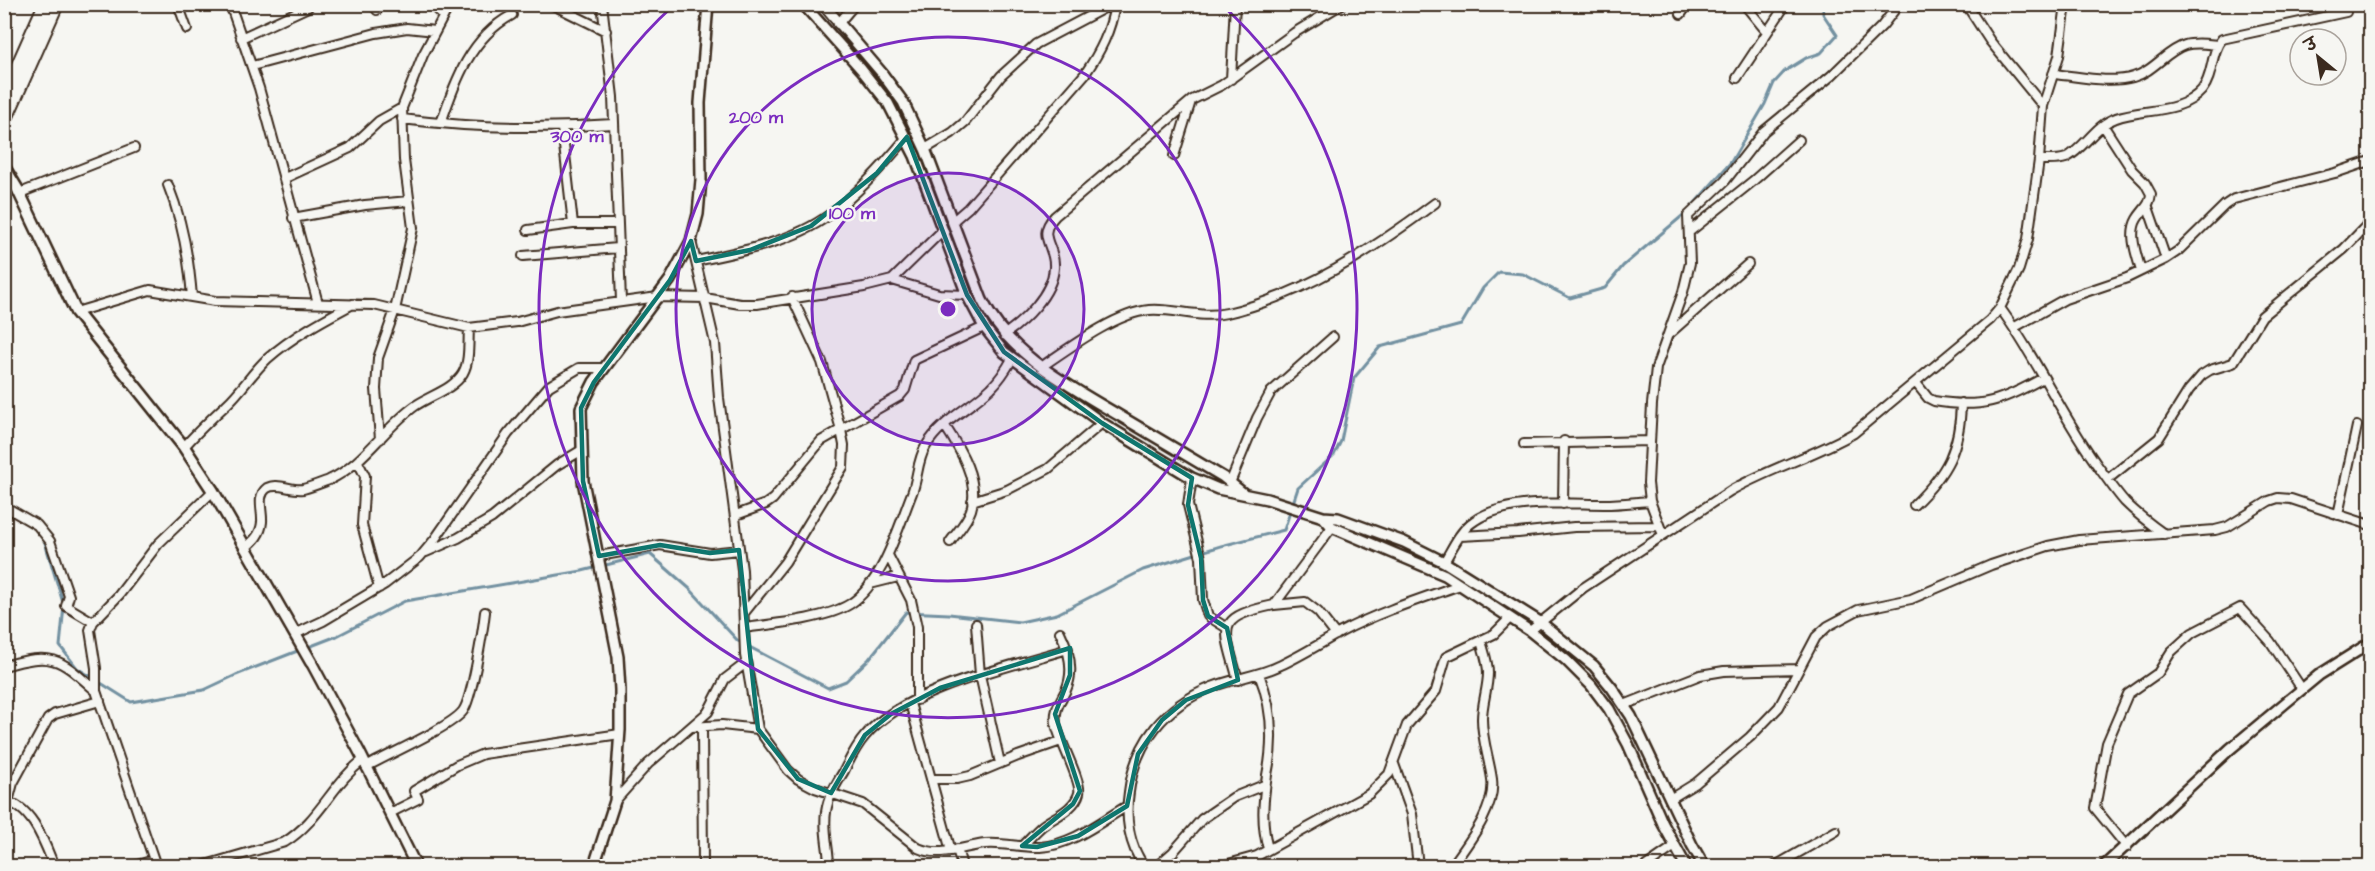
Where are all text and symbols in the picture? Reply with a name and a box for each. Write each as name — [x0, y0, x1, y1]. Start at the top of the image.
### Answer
north arrow — [2288, 27, 2348, 87]
text: उ — [2299, 32, 2322, 58]
text: 200 m — [728, 105, 784, 130]
text: 300 m — [549, 124, 605, 149]
text: 100 m — [829, 201, 876, 226]
centre of rings — [938, 299, 958, 319]

